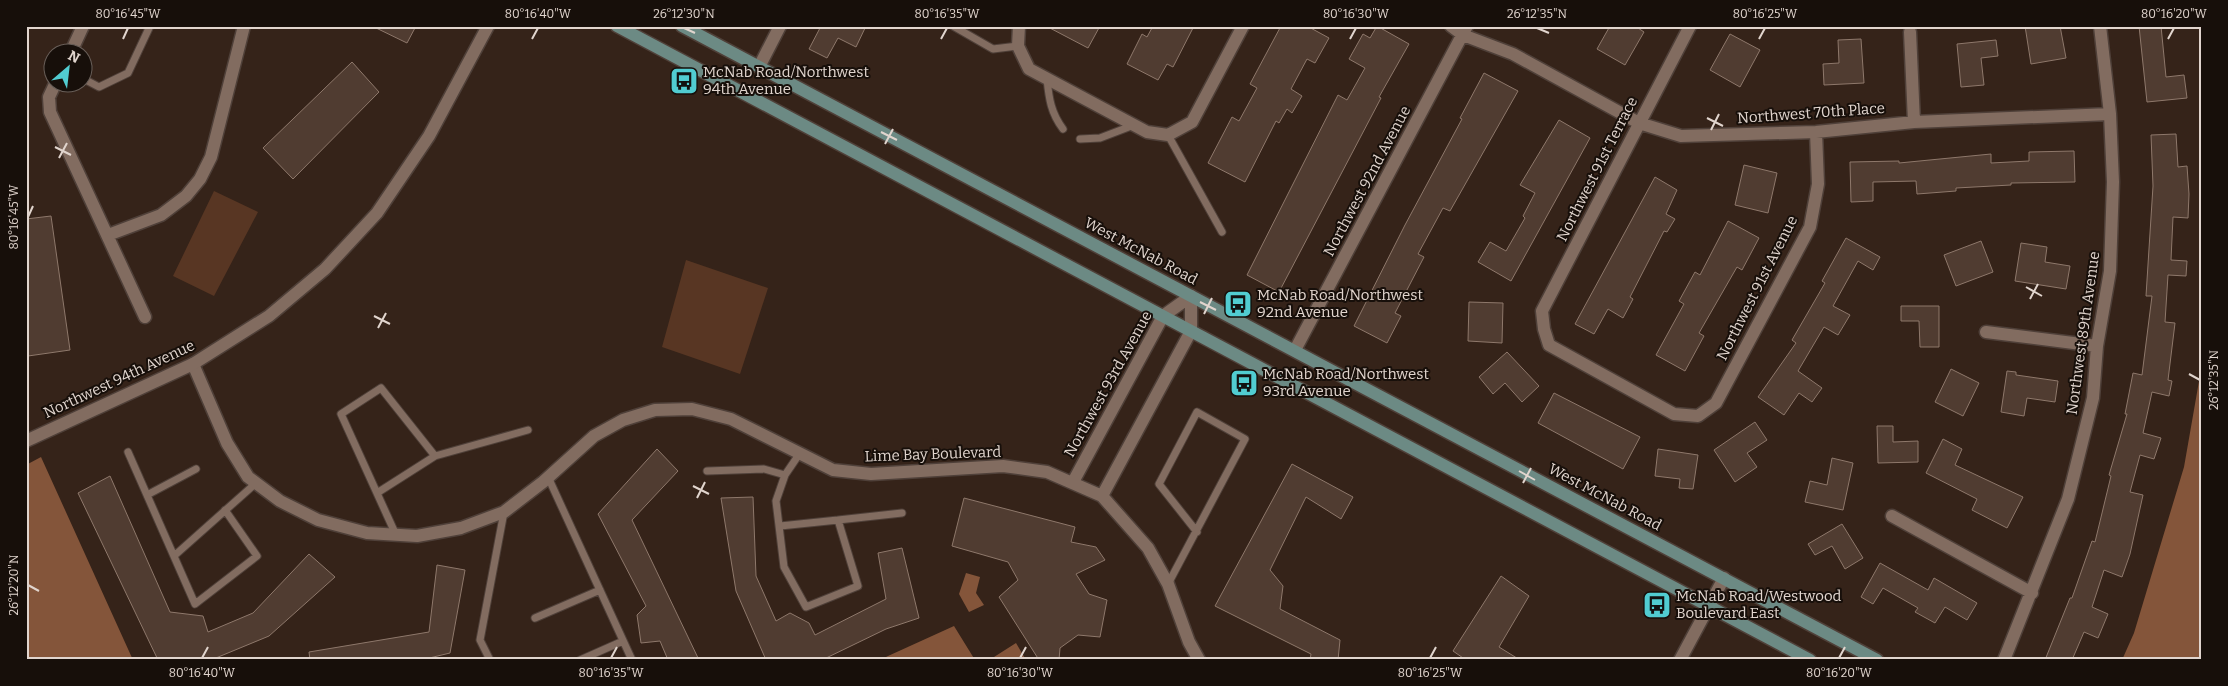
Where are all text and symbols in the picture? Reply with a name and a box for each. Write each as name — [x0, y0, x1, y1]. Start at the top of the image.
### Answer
text: 80°16'45"W — [95, 7, 161, 21]
text: 80°16'40"W — [505, 7, 572, 21]
text: 26°12'30"N — [653, 7, 715, 21]
text: 80°16'35"W — [915, 7, 980, 21]
text: 80°16'30"W — [1323, 7, 1390, 21]
text: 26°12'35"N — [1507, 7, 1568, 21]
text: 80°16'25"W — [1733, 7, 1798, 21]
text: 80°16'20"W — [2141, 7, 2208, 21]
north arrow — [42, 42, 92, 92]
text: N — [65, 47, 83, 67]
place label: McNab Road/Northwest 94th Avenue — [703, 63, 869, 98]
bus stop icon: McNab Road/Northwest 94th Avenue — [669, 66, 699, 96]
street label: Northwest 91st Terrace — [1553, 94, 1641, 244]
street label: Northwest 70th Place — [1737, 99, 1885, 127]
street label: Northwest 92nd Avenue — [1320, 103, 1414, 259]
text: 80°16'45"W — [7, 184, 21, 250]
street label: Northwest 91st Avenue — [1713, 213, 1801, 363]
street label: West McNab Road — [1081, 214, 1201, 288]
street label: Northwest 89th Avenue — [2063, 250, 2103, 416]
place label: McNab Road/Northwest 92nd Avenue — [1257, 286, 1423, 321]
bus stop icon: McNab Road/Northwest 92nd Avenue — [1223, 289, 1253, 319]
street label: Northwest 93rd Avenue — [1060, 308, 1156, 460]
street label: Northwest 94th Avenue — [41, 336, 197, 422]
text: 26°12'35"N — [2207, 349, 2221, 410]
place label: McNab Road/Northwest 93rd Avenue — [1263, 365, 1429, 400]
bus stop icon: McNab Road/Northwest 93rd Avenue — [1229, 368, 1259, 398]
street label: Lime Bay Boulevard — [864, 443, 1002, 465]
street label: West McNab Road — [1545, 460, 1665, 534]
text: 26°12'20"N — [7, 554, 21, 616]
place label: McNab Road/Westwood Boulevard East — [1676, 587, 1842, 622]
bus stop icon: McNab Road/Westwood Boulevard East — [1642, 590, 1672, 620]
text: 80°16'40"W — [169, 666, 236, 680]
text: 80°16'35"W — [579, 666, 644, 680]
text: 80°16'30"W — [987, 666, 1054, 680]
text: 80°16'25"W — [1398, 666, 1463, 680]
text: 80°16'20"W — [1806, 666, 1873, 680]

